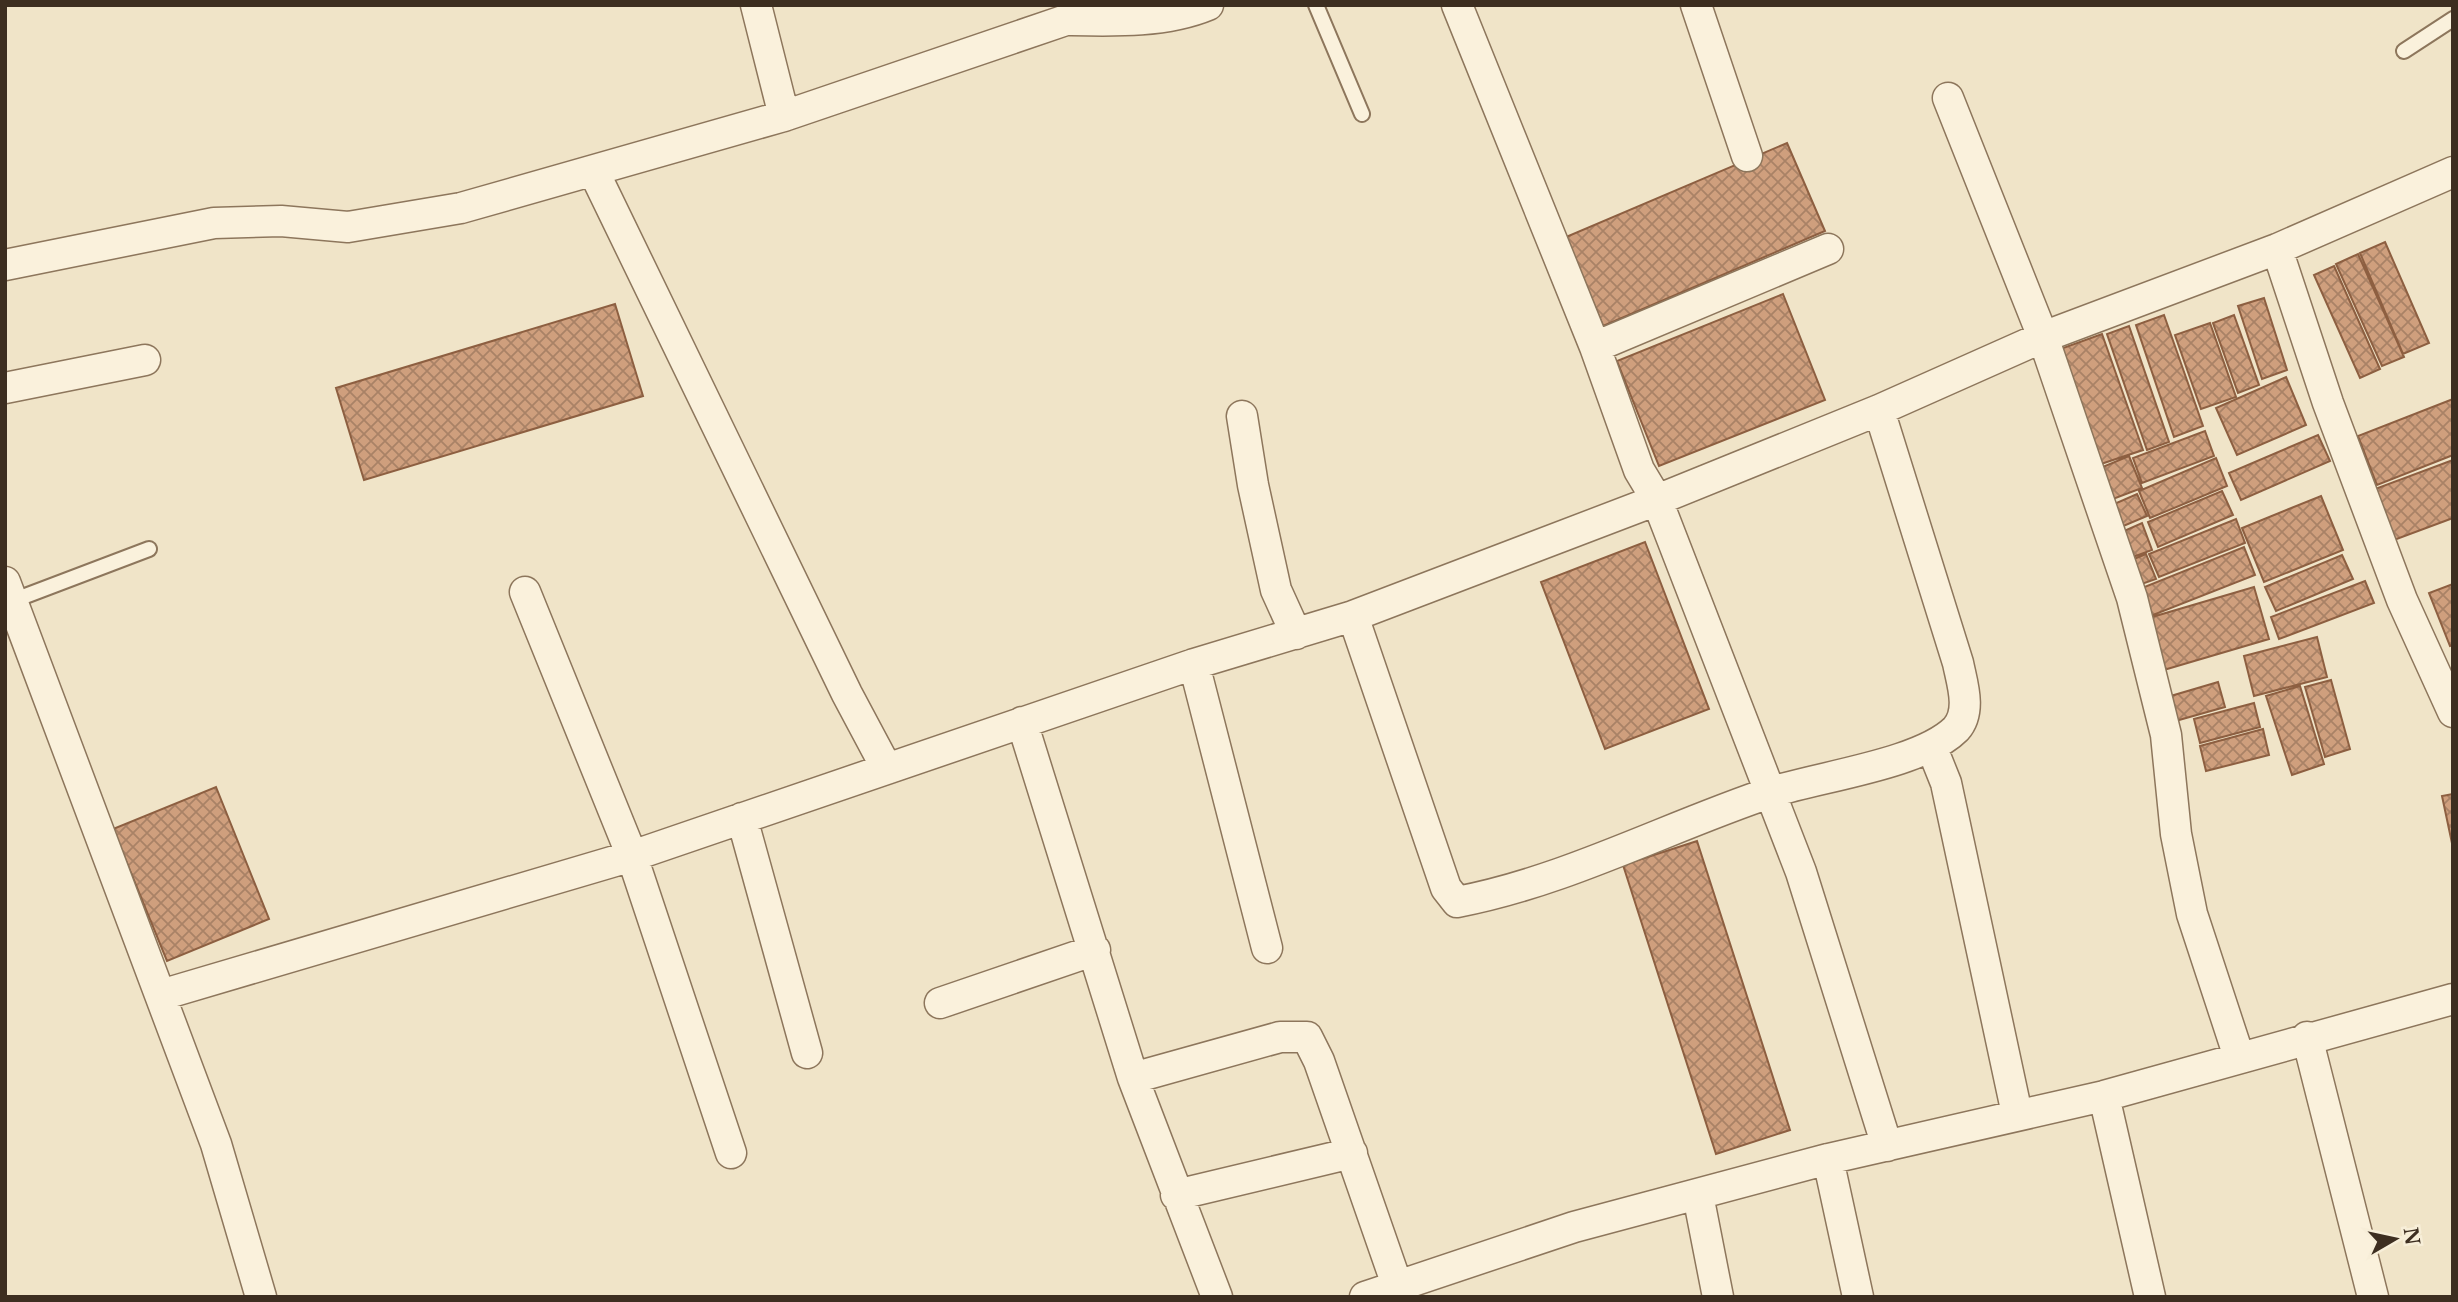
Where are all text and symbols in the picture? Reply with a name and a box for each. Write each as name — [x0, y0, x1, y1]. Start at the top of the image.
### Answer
north arrow — [2360, 1204, 2430, 1274]
text: N — [2399, 1226, 2424, 1247]

